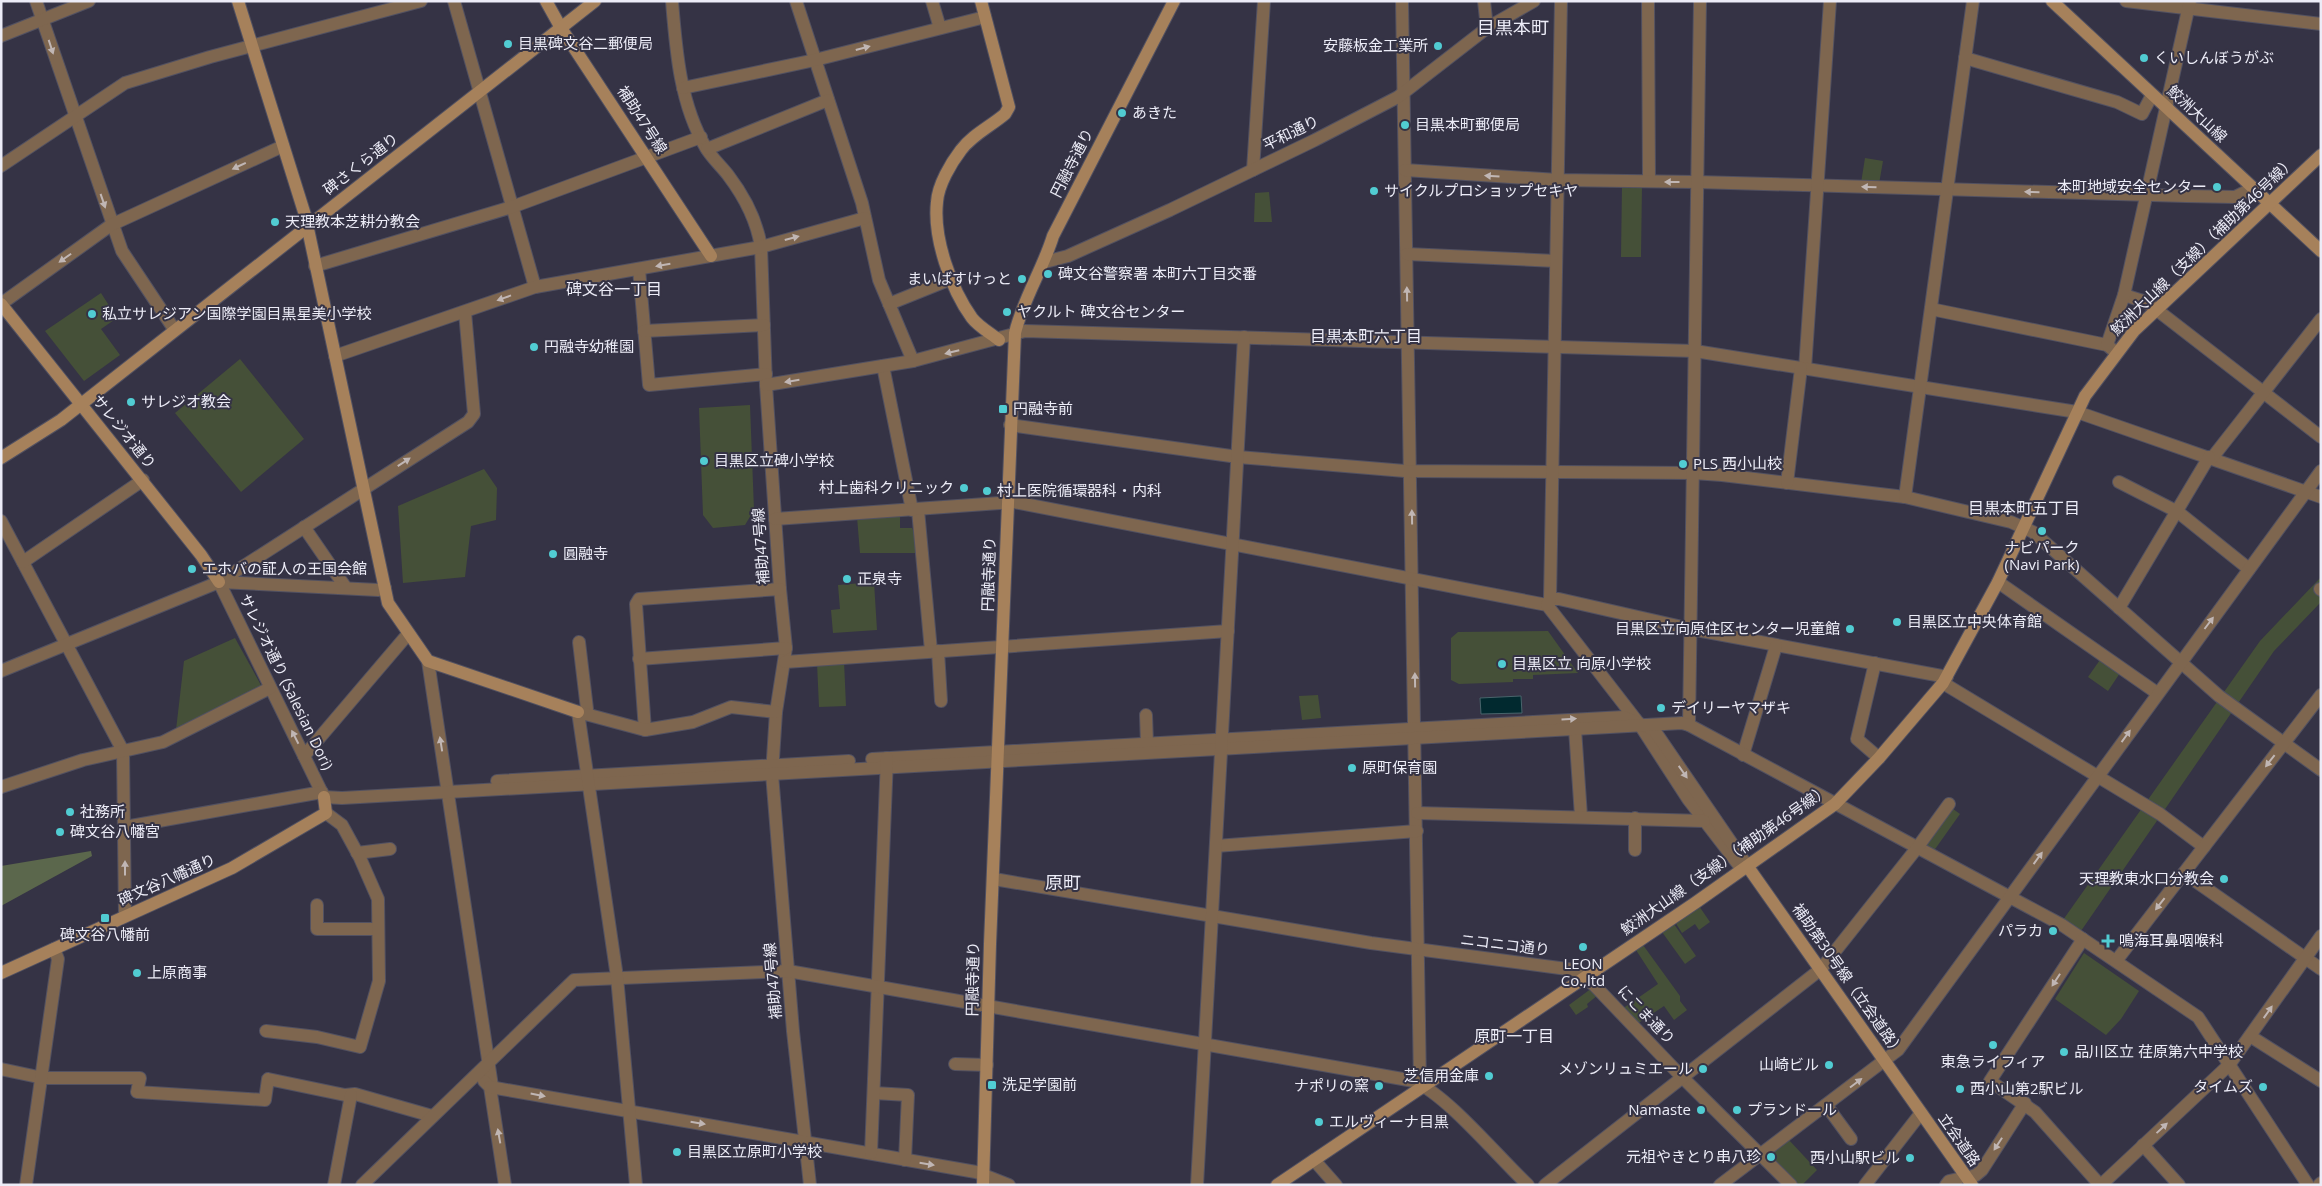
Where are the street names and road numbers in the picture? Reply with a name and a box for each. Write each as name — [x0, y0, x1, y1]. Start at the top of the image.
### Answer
street label: 鮫洲大山線 — [2163, 80, 2232, 146]
street label: 補助47号線 — [613, 82, 672, 157]
street label: 平和通り — [1259, 110, 1322, 154]
street label: 円融寺通り — [1045, 125, 1097, 201]
street label: 碑さくら通り — [319, 128, 402, 199]
street label: 鮫洲大山線（支線）（補助第46号線） — [2106, 151, 2299, 339]
street label: サレジオ通り — [89, 390, 161, 473]
street label: 補助47号線 — [747, 507, 773, 585]
street label: 円融寺通り — [977, 536, 999, 612]
street label: サレジオ通り (Salesian Dori) — [235, 590, 338, 773]
street label: 鮫洲大山線（支線）（補助第46号線） — [1616, 779, 1832, 939]
street label: 碑文谷八幡通り — [115, 849, 219, 910]
street label: 補助第30号線（立会道路） — [1788, 899, 1909, 1060]
street label: ニコニコ通り — [1459, 929, 1551, 959]
street label: 円融寺通り — [961, 941, 983, 1017]
street label: 補助47号線 — [759, 942, 785, 1020]
street label: にこま通り — [1614, 980, 1680, 1048]
street label: 立会道路 — [1934, 1109, 1985, 1170]

